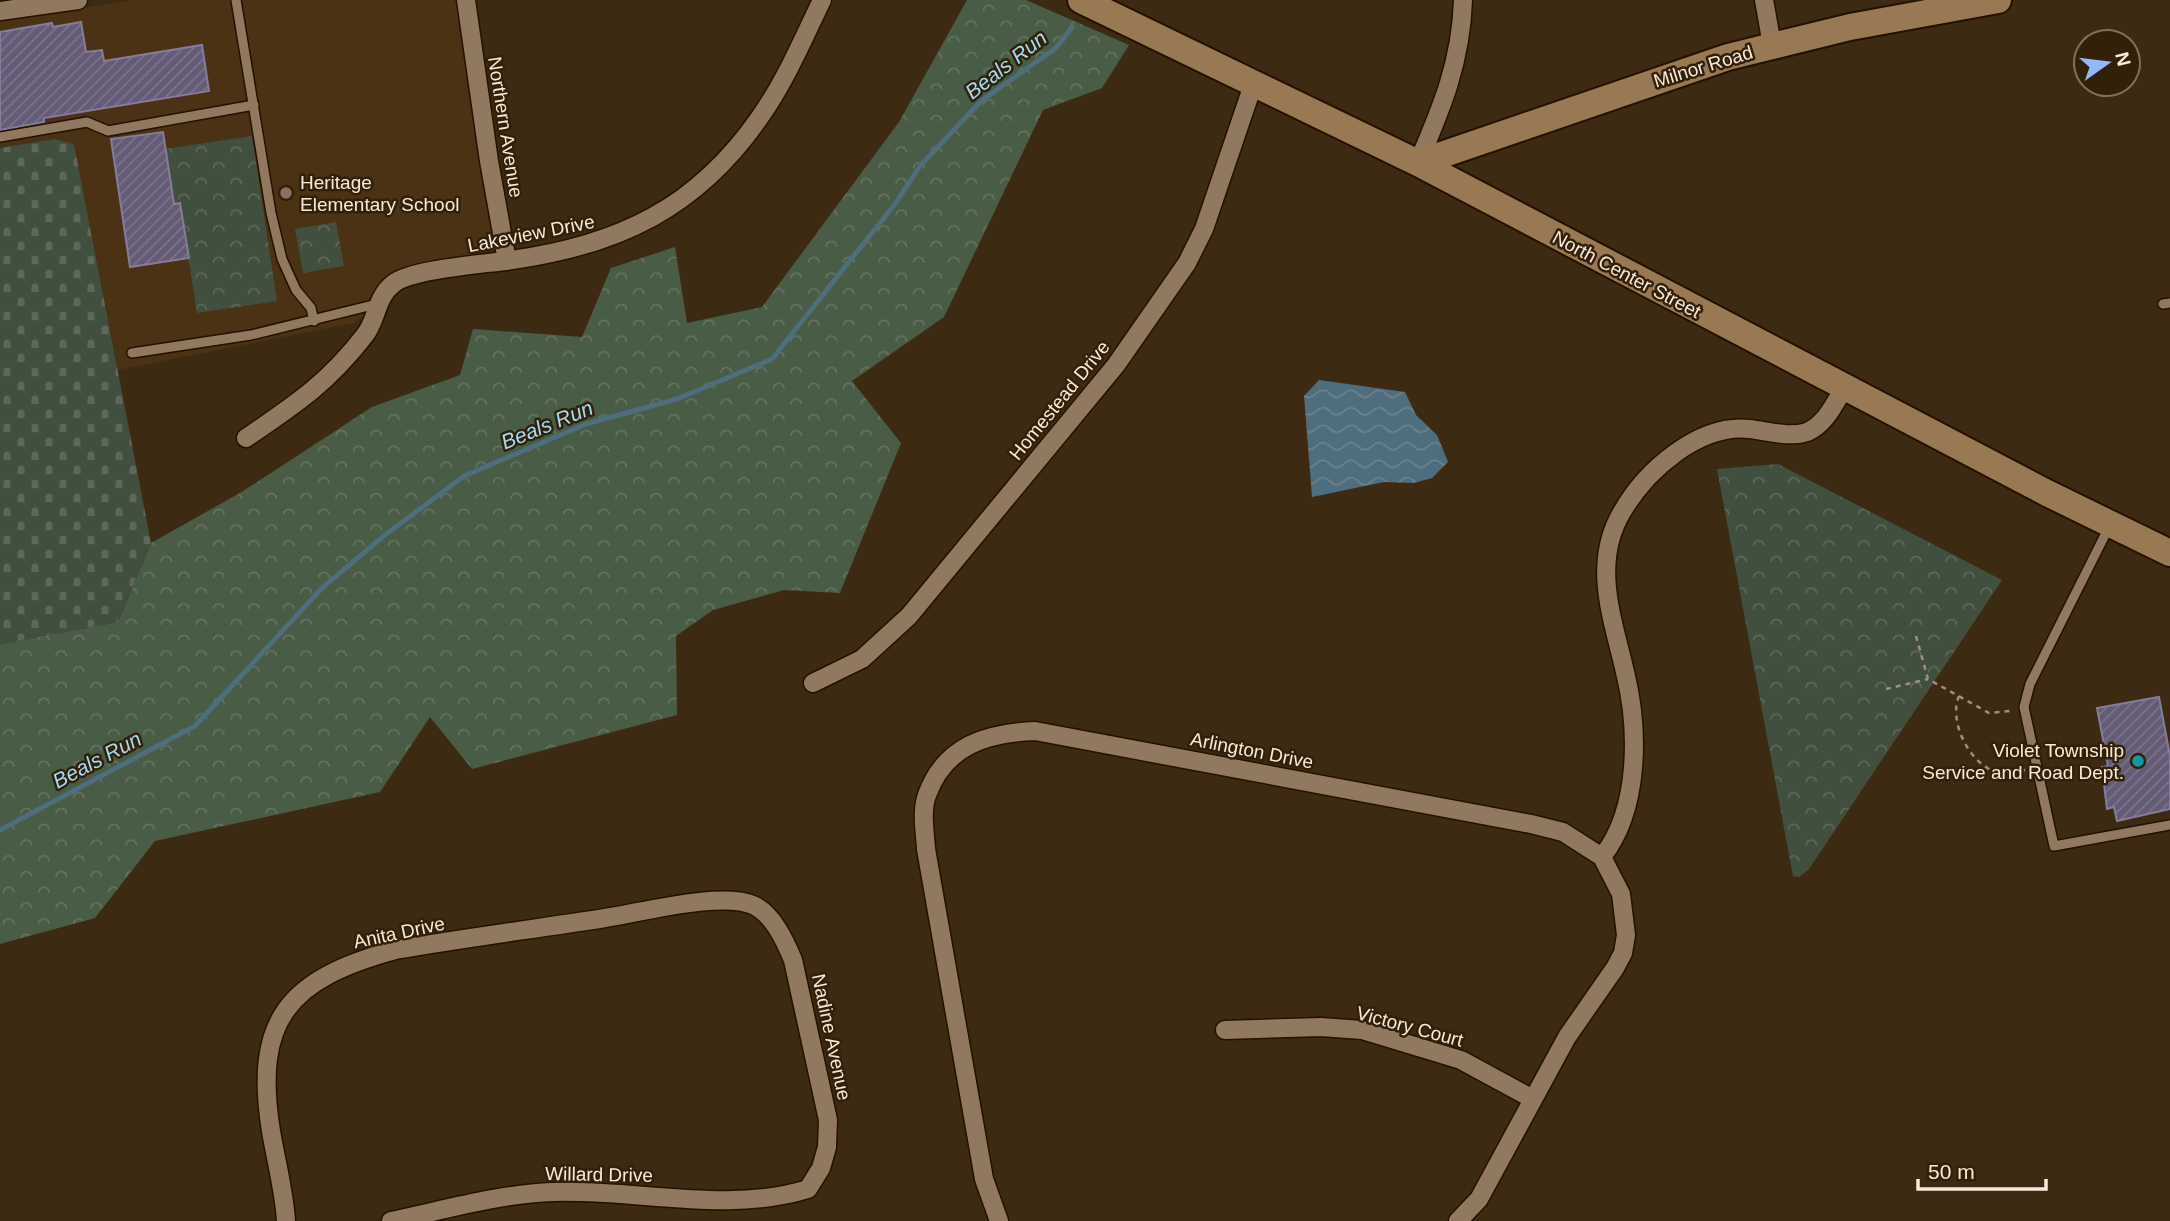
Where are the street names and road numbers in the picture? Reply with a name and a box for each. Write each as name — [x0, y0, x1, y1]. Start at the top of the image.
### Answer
street label: Milnor Road — [1651, 41, 1755, 91]
street label: Northern Avenue — [484, 55, 527, 199]
street label: Lakeview Drive — [466, 211, 596, 256]
street label: North Center Street — [1549, 226, 1705, 323]
street label: Homestead Drive — [1005, 337, 1114, 464]
street label: Arlington Drive — [1189, 728, 1315, 773]
street label: Anita Drive — [351, 913, 447, 952]
street label: Nadine Avenue — [808, 972, 855, 1102]
street label: Victory Court — [1354, 1002, 1466, 1051]
street label: Willard Drive — [545, 1163, 653, 1186]

